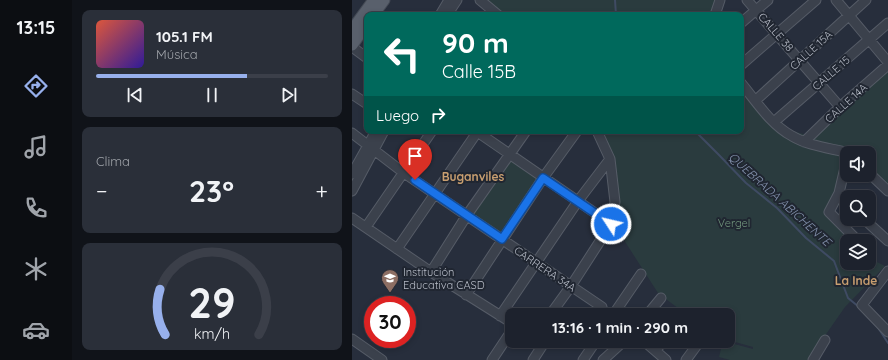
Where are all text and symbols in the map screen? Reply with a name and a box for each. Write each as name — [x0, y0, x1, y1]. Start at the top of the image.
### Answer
street label: CALLE 38 — [755, 10, 797, 54]
text: 13:15 — [17, 16, 55, 39]
text: 90 m — [442, 25, 509, 60]
text: 105.1 FM — [156, 27, 213, 46]
icon: left — [376, 28, 428, 80]
street label: CALLE 15A — [787, 28, 835, 72]
text: Música — [156, 46, 198, 62]
street label: CALLE 15 — [810, 53, 852, 93]
text: Calle 15B — [442, 60, 516, 83]
icon: directions — [22, 72, 50, 100]
street label: CALLE 14A — [822, 80, 870, 126]
icon: previous — [124, 84, 146, 106]
icon: pause — [201, 84, 223, 106]
icon: next — [278, 84, 300, 106]
icon: right — [427, 104, 449, 126]
text: Luego — [376, 106, 419, 125]
icon: music — [22, 133, 50, 161]
pin — [398, 139, 432, 180]
icon: arrive — [404, 145, 426, 167]
map controls — [840, 146, 876, 270]
button: sound — [840, 146, 876, 182]
water label: QUEBRADA ABICHENTE — [726, 149, 836, 250]
text: Clima — [96, 153, 130, 169]
district label: Buganviles — [442, 169, 504, 184]
text: 23° — [189, 172, 234, 210]
text: − — [96, 177, 107, 205]
text: + — [316, 177, 328, 205]
button: search — [840, 190, 876, 226]
icon: phone — [22, 194, 50, 222]
position arrow — [590, 203, 632, 245]
park label: Vergel — [718, 216, 750, 230]
button: layers — [840, 234, 876, 270]
street label: CARRERA 34A — [511, 243, 579, 295]
icon: climate — [22, 255, 50, 283]
place label: Institución Educativa CASD — [403, 265, 485, 292]
school or university icon: Institución Educativa CASD — [380, 268, 400, 293]
district label: La Inde — [835, 273, 877, 288]
text: 29 — [188, 275, 236, 327]
speed limit sign: 30 — [364, 296, 416, 348]
icon: car — [22, 316, 50, 344]
text: 13:16 · 1 min · 290 m — [552, 318, 688, 337]
text: km/h — [194, 324, 230, 342]

